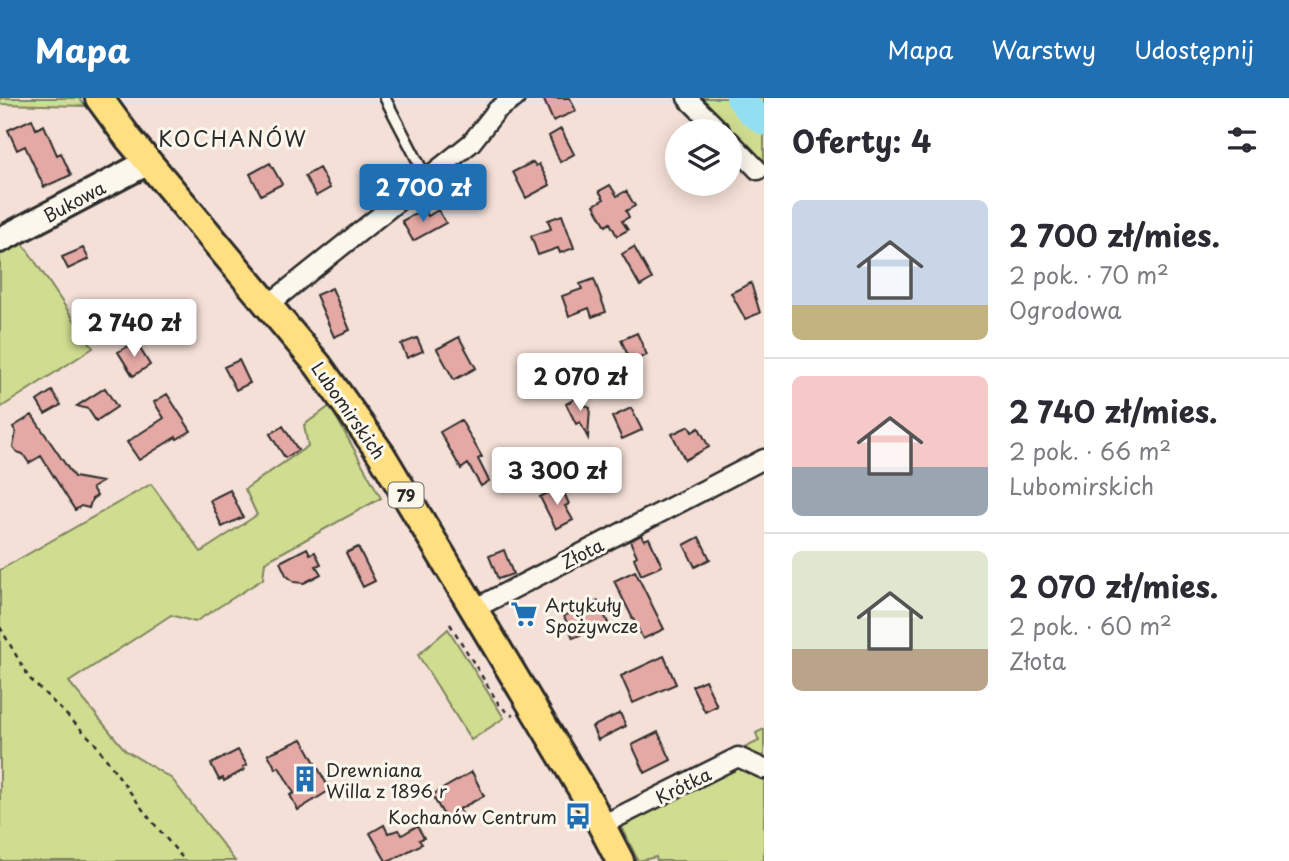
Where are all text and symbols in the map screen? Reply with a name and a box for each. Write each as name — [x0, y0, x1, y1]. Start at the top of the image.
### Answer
text: Mapa — [35, 24, 130, 74]
text: Mapa — [887, 31, 953, 67]
text: Warstwy — [991, 31, 1096, 67]
text: Udostępnij — [1134, 31, 1254, 67]
text: Oferty: 4 — [792, 118, 932, 163]
map controls — [665, 119, 742, 196]
button: layers — [665, 119, 742, 196]
icon: filters — [1223, 121, 1261, 159]
district label: KOCHANÓW — [158, 122, 308, 154]
pin: 2 700 zł — [351, 164, 495, 224]
text: 2 700 zł — [376, 169, 470, 204]
street label: Bukowa — [38, 173, 111, 229]
text: 2 700 zł/mies. — [1009, 212, 1220, 257]
icon: home — [848, 228, 932, 312]
text: 2 pok. · 70 m² — [1009, 257, 1169, 292]
text: Ogrodowa — [1009, 292, 1121, 327]
pin: 2 740 zł — [62, 300, 206, 359]
text: 2 740 zł — [87, 304, 181, 339]
pin: 2 070 zł — [508, 354, 652, 413]
street label: Lubomirskich — [305, 356, 393, 464]
text: 2 070 zł — [533, 358, 627, 393]
text: 2 740 zł/mies. — [1009, 388, 1218, 433]
icon: home — [848, 404, 932, 488]
text: 2 pok. · 66 m² — [1009, 433, 1171, 468]
pin: 3 300 zł — [485, 448, 629, 507]
text: 3 300 zł — [508, 452, 606, 487]
text: Lubomirskich — [1009, 468, 1154, 503]
road number: 79 — [388, 482, 424, 508]
street label: Złota — [556, 530, 609, 575]
text: 2 070 zł/mies. — [1009, 563, 1218, 608]
icon: home — [848, 579, 932, 663]
place label: Artykuły Spożywcze — [545, 591, 638, 639]
supermarket icon: Artykuły Spożywcze — [509, 599, 539, 629]
text: 2 pok. · 60 m² — [1009, 608, 1172, 643]
text: Złota — [1009, 643, 1066, 678]
place label: Drewniana Willa z 1896 r — [326, 756, 448, 804]
street label: Krótka — [650, 760, 716, 810]
building icon: Drewniana Willa z 1896 r — [290, 764, 320, 794]
bus stop icon: Kochanów Centrum — [563, 801, 593, 831]
place label: Kochanów Centrum — [388, 803, 557, 830]

